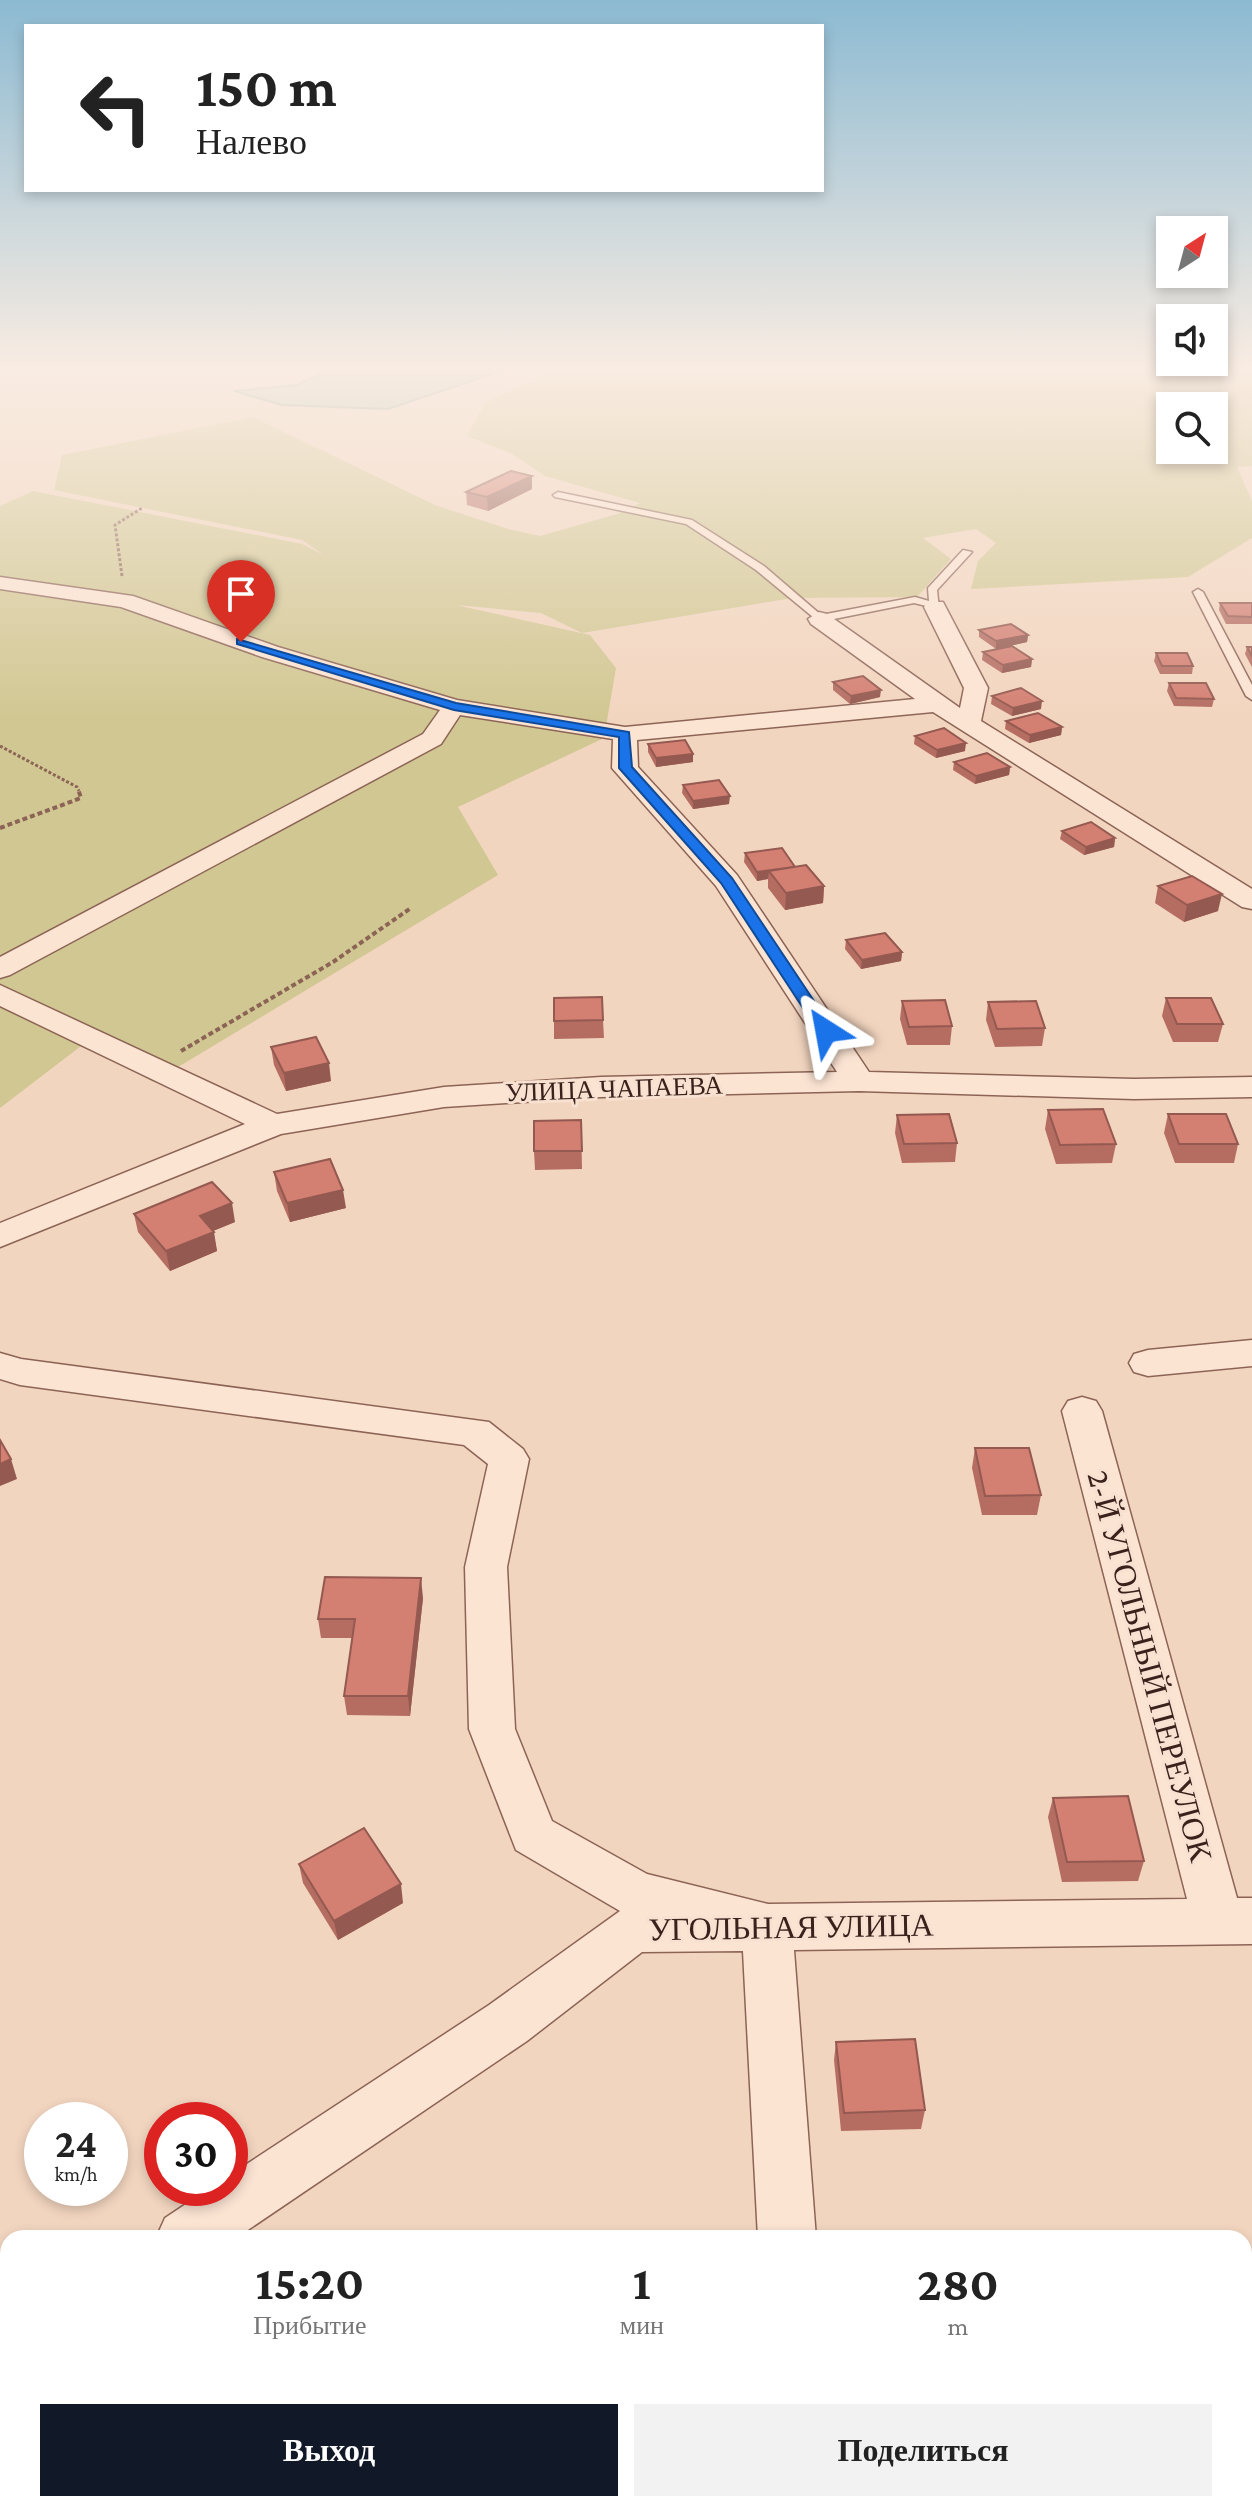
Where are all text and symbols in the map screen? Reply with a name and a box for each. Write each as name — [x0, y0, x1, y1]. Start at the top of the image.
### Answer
icon: left — [64, 56, 168, 160]
text: 150 m — [196, 56, 337, 118]
text: Налево — [196, 122, 307, 162]
north arrow — [1156, 216, 1228, 288]
map controls — [1156, 216, 1228, 464]
button: sound — [1156, 304, 1228, 376]
button: search — [1156, 392, 1228, 464]
pin — [207, 560, 275, 642]
icon: arrive — [219, 572, 263, 616]
position arrow — [784, 989, 868, 1073]
street label: УЛИЦА ЧАПАЕВА — [505, 1071, 724, 1107]
street label: 2-Й УГОЛЬНЫЙ ПЕРЕУЛОК — [1080, 1467, 1220, 1866]
street label: УГОЛЬНАЯ УЛИЦА — [648, 1907, 934, 1947]
speed limit sign: 30 — [144, 2102, 248, 2206]
text: 24 — [55, 2121, 97, 2166]
text: km/h — [54, 2163, 98, 2185]
text: 15:20 — [256, 2256, 364, 2309]
text: 1 — [633, 2256, 651, 2309]
text: 280 — [917, 2257, 999, 2310]
text: Прибытие — [253, 2311, 366, 2340]
text: мин — [620, 2311, 664, 2340]
text: m — [948, 2312, 968, 2341]
button: Выход — [40, 2404, 618, 2496]
button: Поделиться — [634, 2404, 1212, 2496]

